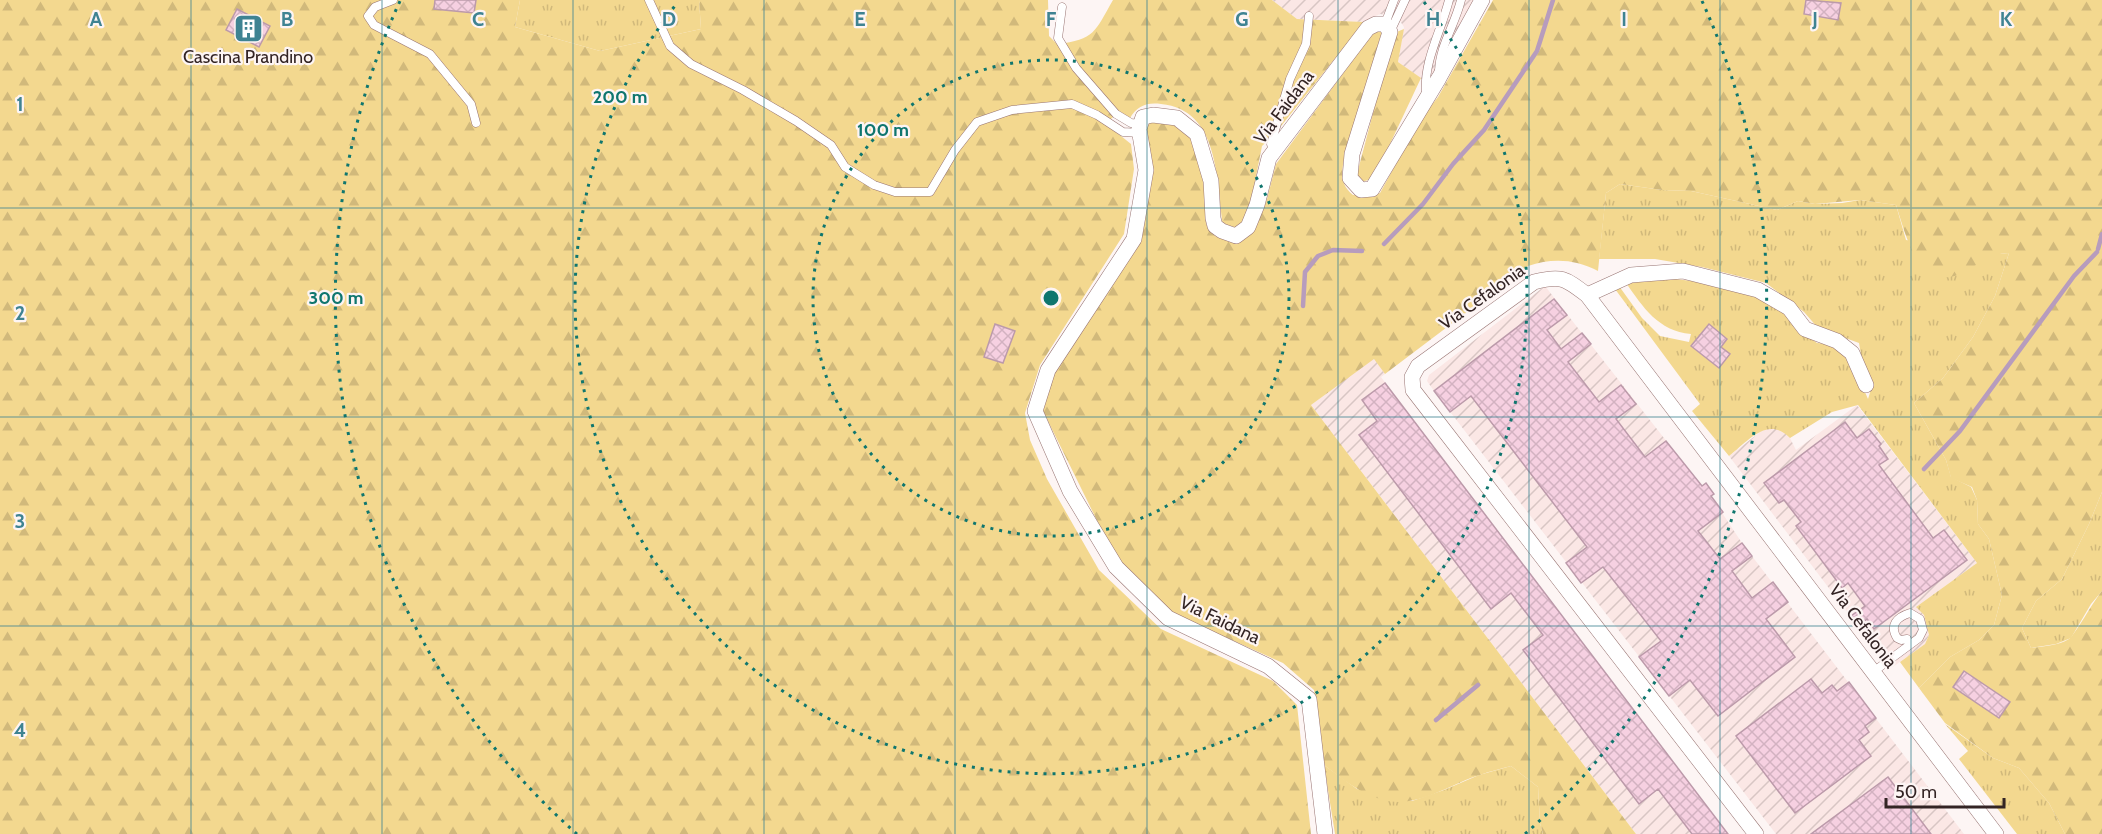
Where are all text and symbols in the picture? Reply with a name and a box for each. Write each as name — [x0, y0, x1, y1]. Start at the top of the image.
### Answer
text: A — [90, 7, 103, 31]
text: B — [281, 7, 293, 31]
text: C — [472, 7, 484, 31]
text: D — [662, 7, 676, 31]
text: E — [854, 7, 866, 31]
text: F — [1046, 7, 1057, 31]
text: G — [1235, 7, 1249, 31]
text: H — [1426, 7, 1440, 31]
text: I — [1621, 7, 1627, 31]
text: J — [1811, 7, 1818, 31]
text: K — [2000, 7, 2013, 31]
building icon: Cascina Prandino — [232, 12, 264, 44]
place label: Cascina Prandino — [183, 46, 313, 68]
street label: Via Faidana — [1249, 66, 1319, 148]
text: 200 m — [593, 86, 647, 108]
text: 1 — [16, 92, 24, 116]
text: 100 m — [857, 119, 909, 141]
street label: Via Cefalonia — [1435, 259, 1529, 335]
text: 300 m — [309, 287, 363, 309]
centre of rings — [1041, 288, 1061, 308]
text: 2 — [15, 301, 25, 325]
text: 3 — [15, 509, 25, 533]
street label: Via Cefalonia — [1824, 580, 1902, 673]
street label: Via Faidana — [1176, 591, 1264, 649]
text: 4 — [14, 718, 26, 742]
scale bar — [1886, 771, 2004, 809]
text: 50 m — [1895, 781, 1937, 803]

